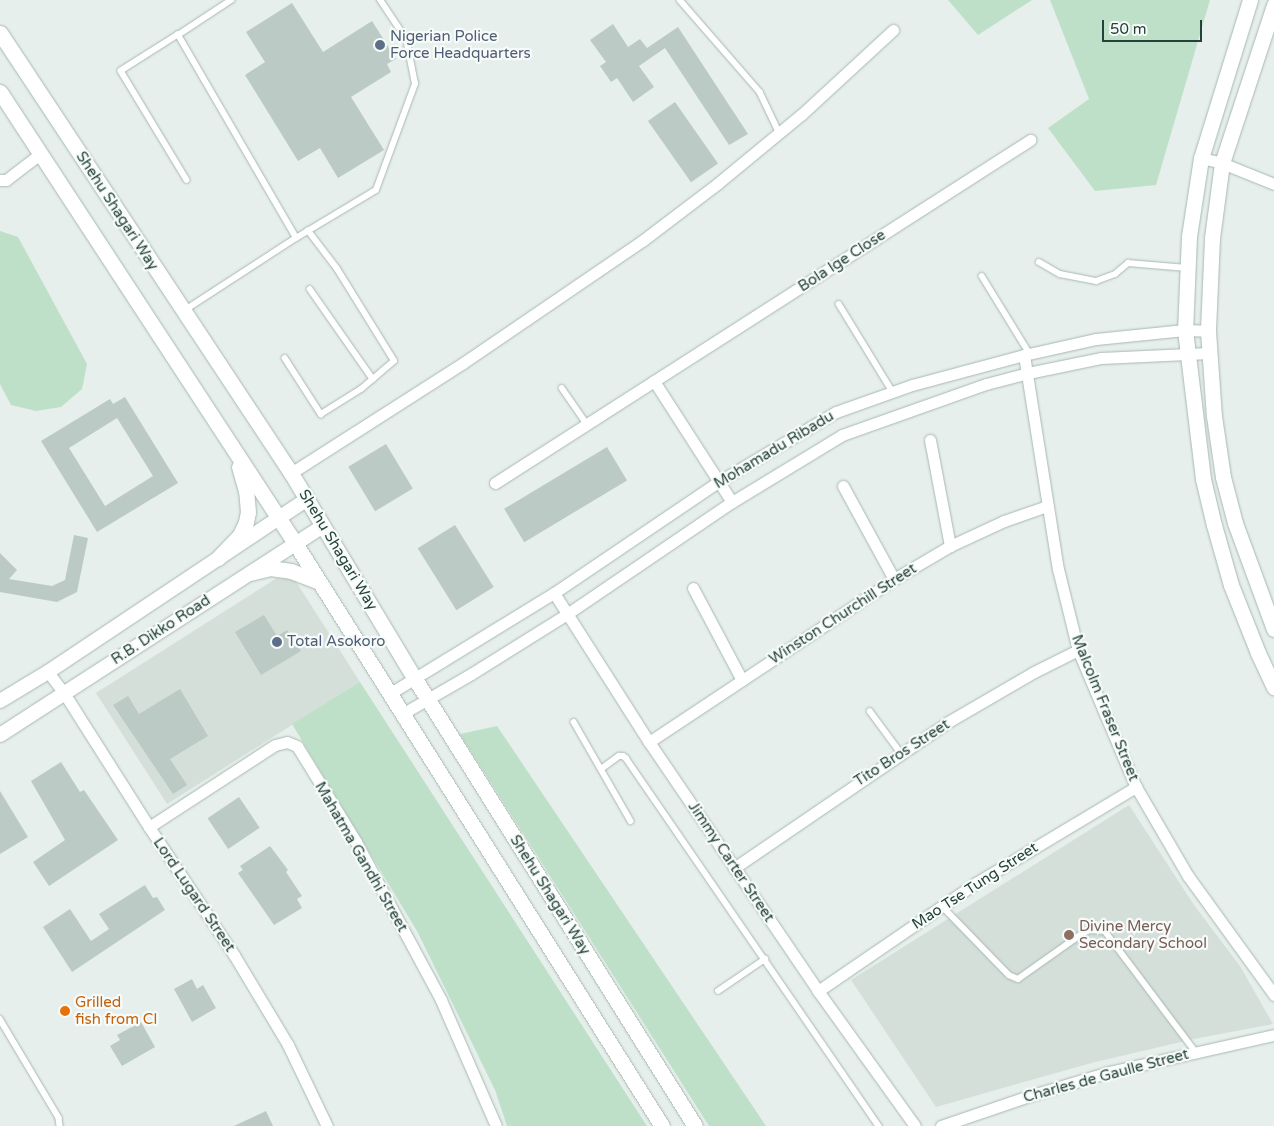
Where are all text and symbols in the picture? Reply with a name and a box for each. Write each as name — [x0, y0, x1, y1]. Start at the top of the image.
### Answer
scale bar — [1104, 10, 1204, 42]
text: 50 m — [1110, 20, 1147, 38]
place label: Nigerian Police Force Headquarters — [390, 27, 531, 62]
marker: Nigerian Police Force Headquarters — [374, 39, 386, 51]
street label: Shehu Shagari Way — [72, 148, 162, 274]
street label: Bola Ige Close — [795, 226, 889, 296]
street label: Mohamadu Ribadu — [711, 407, 837, 493]
street label: Shehu Shagari Way — [295, 486, 381, 614]
street label: Winston Churchill Street — [766, 560, 920, 668]
street label: R.B. Dikko Road — [108, 591, 214, 669]
street label: Malcolm Fraser Street — [1067, 632, 1143, 784]
place label: Total Asokoro — [287, 633, 385, 651]
marker: Total Asokoro — [271, 636, 283, 648]
street label: Tito Bros Street — [851, 715, 953, 791]
street label: Mahatma Gandhi Street — [311, 779, 411, 935]
street label: Jimmy Carter Street — [684, 798, 778, 926]
street label: Shehu Shagari Way — [506, 832, 594, 958]
street label: Lord Lugard Street — [149, 834, 239, 956]
street label: Mao Tse Tung Street — [909, 839, 1041, 933]
place label: Divine Mercy Secondary School — [1079, 917, 1207, 952]
marker: Divine Mercy Secondary School — [1063, 929, 1075, 941]
place label: Grilled fish from CI — [75, 993, 158, 1028]
marker: Grilled fish from CI — [59, 1005, 71, 1017]
street label: Charles de Gaulle Street — [1021, 1045, 1191, 1107]

